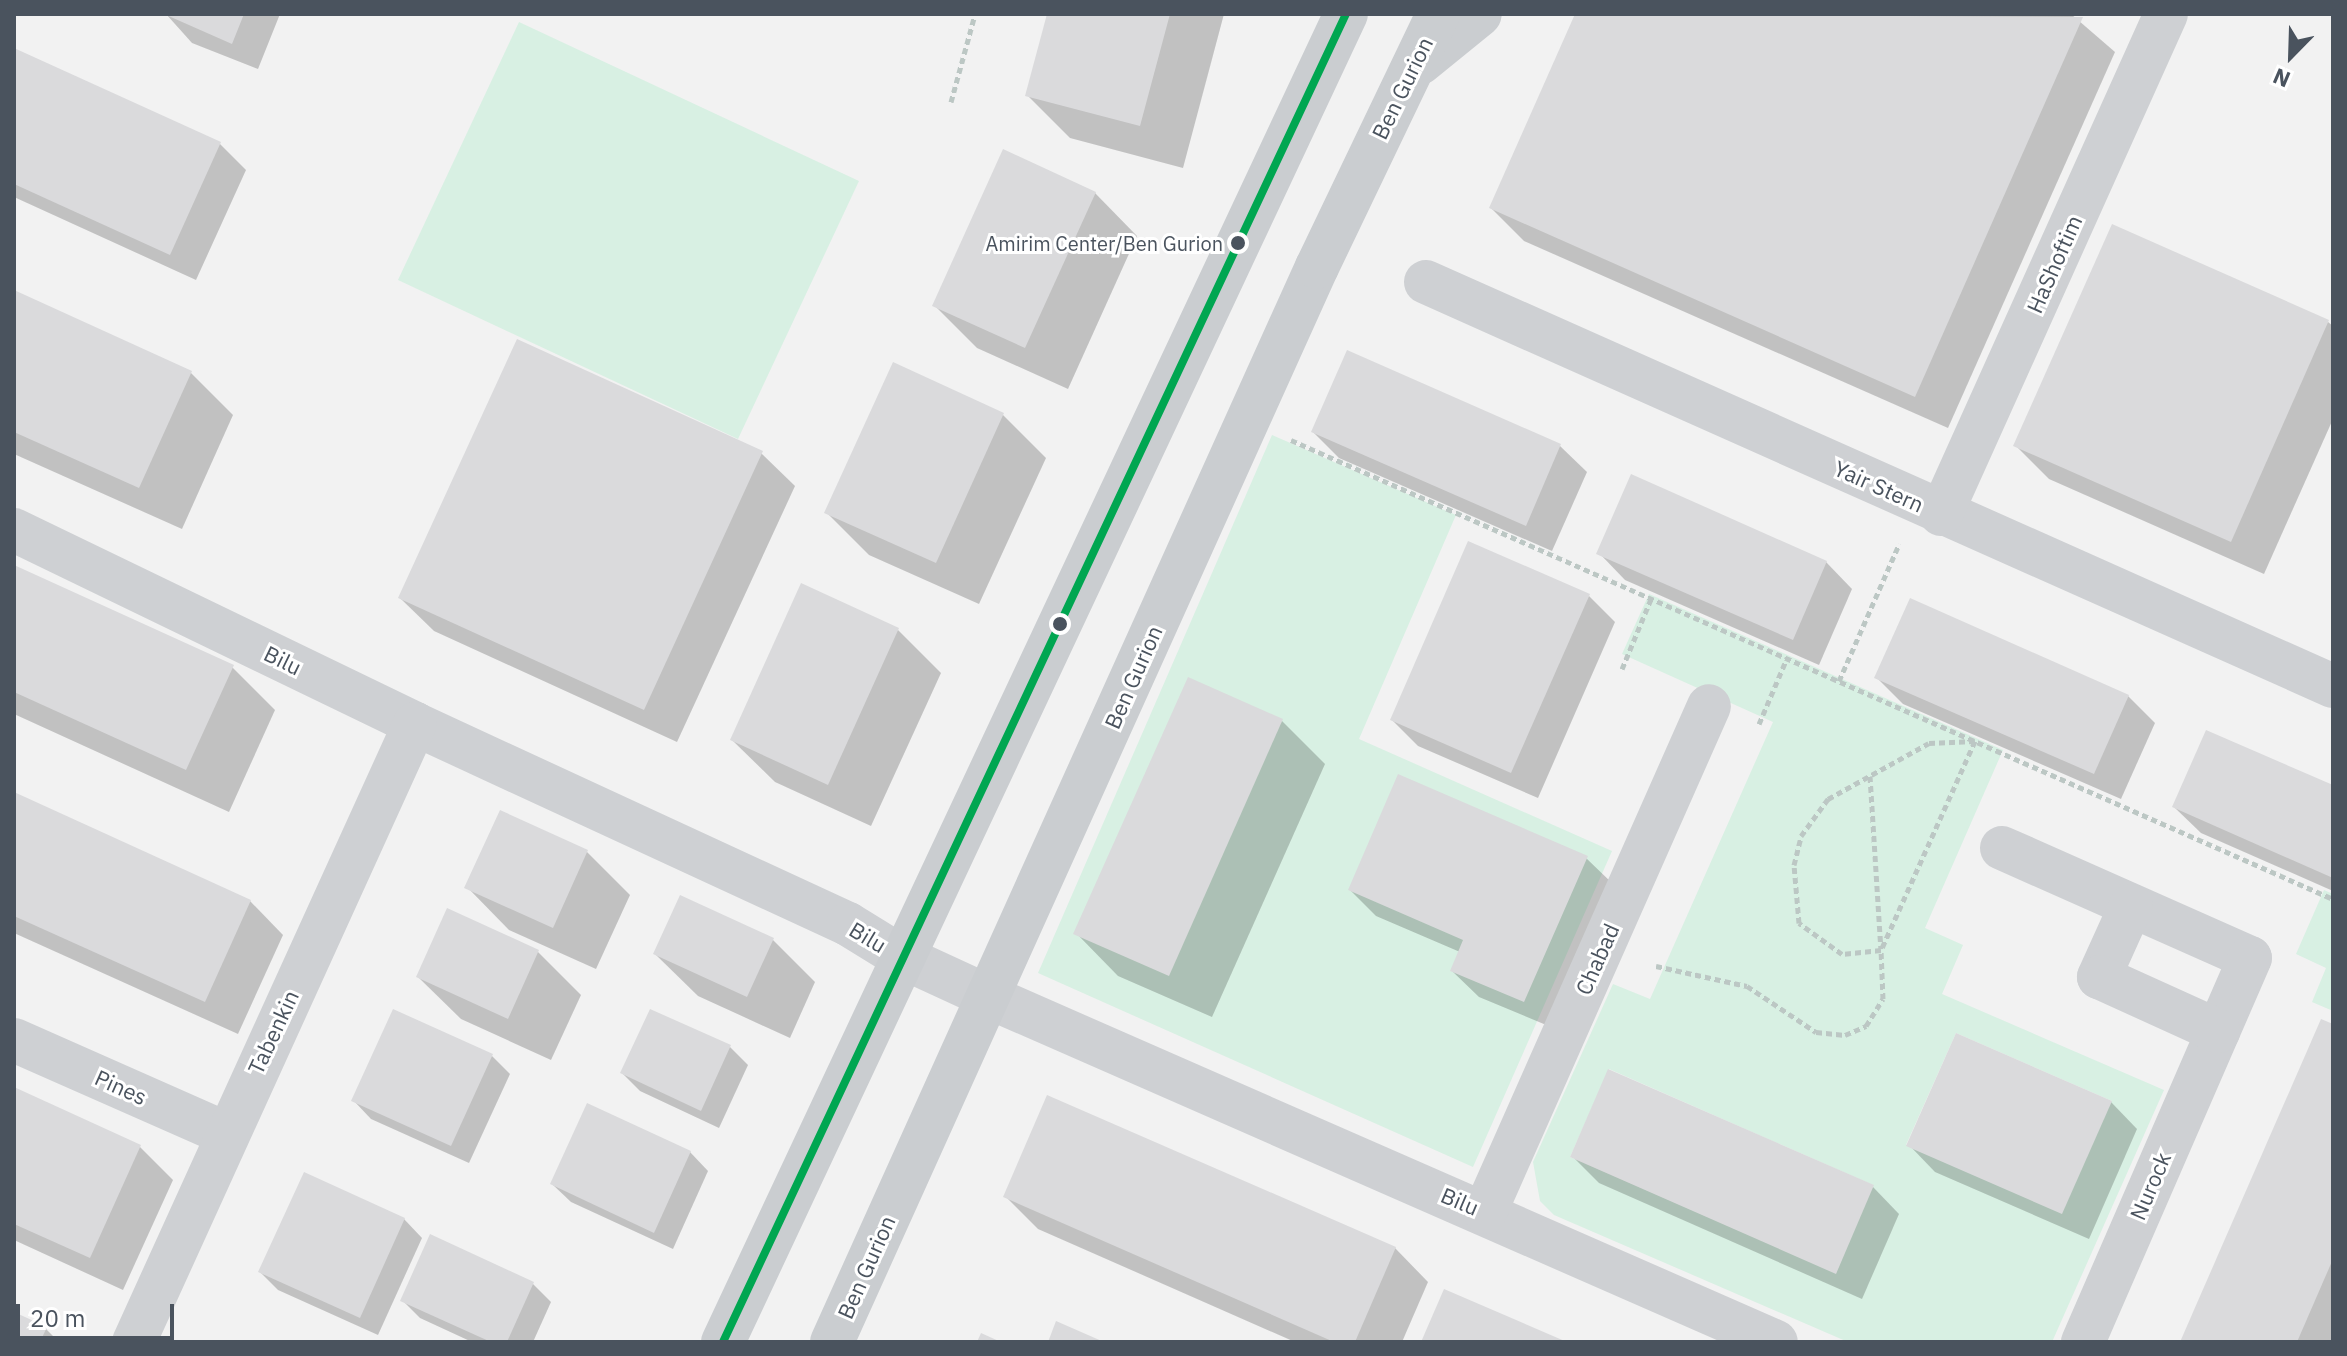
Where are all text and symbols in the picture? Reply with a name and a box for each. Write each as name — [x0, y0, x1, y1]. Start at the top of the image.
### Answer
north arrow — [2251, 16, 2331, 96]
street label: Ben Gurion — [1366, 33, 1438, 143]
text: N — [2268, 62, 2294, 95]
street label: HaShoftim — [2021, 211, 2087, 317]
place label: Amirim Center/Ben Gurion — [986, 231, 1223, 255]
marker: Amirim Center/Ben Gurion — [1230, 235, 1246, 251]
street label: Yair Stern — [1830, 455, 1928, 517]
unlabelled marker — [1052, 616, 1068, 632]
street label: Ben Gurion — [1099, 621, 1167, 733]
street label: Bilu — [260, 640, 306, 680]
street label: Bilu — [845, 916, 891, 958]
street label: Chabad — [1570, 919, 1624, 999]
street label: Tabenkin — [242, 986, 304, 1078]
street label: Pines — [91, 1064, 151, 1110]
street label: Nurock — [2124, 1148, 2176, 1224]
street label: Bilu — [1437, 1181, 1483, 1221]
street label: Ben Gurion — [832, 1211, 900, 1323]
scale bar — [20, 1288, 178, 1338]
text: 20 m — [30, 1302, 85, 1334]

